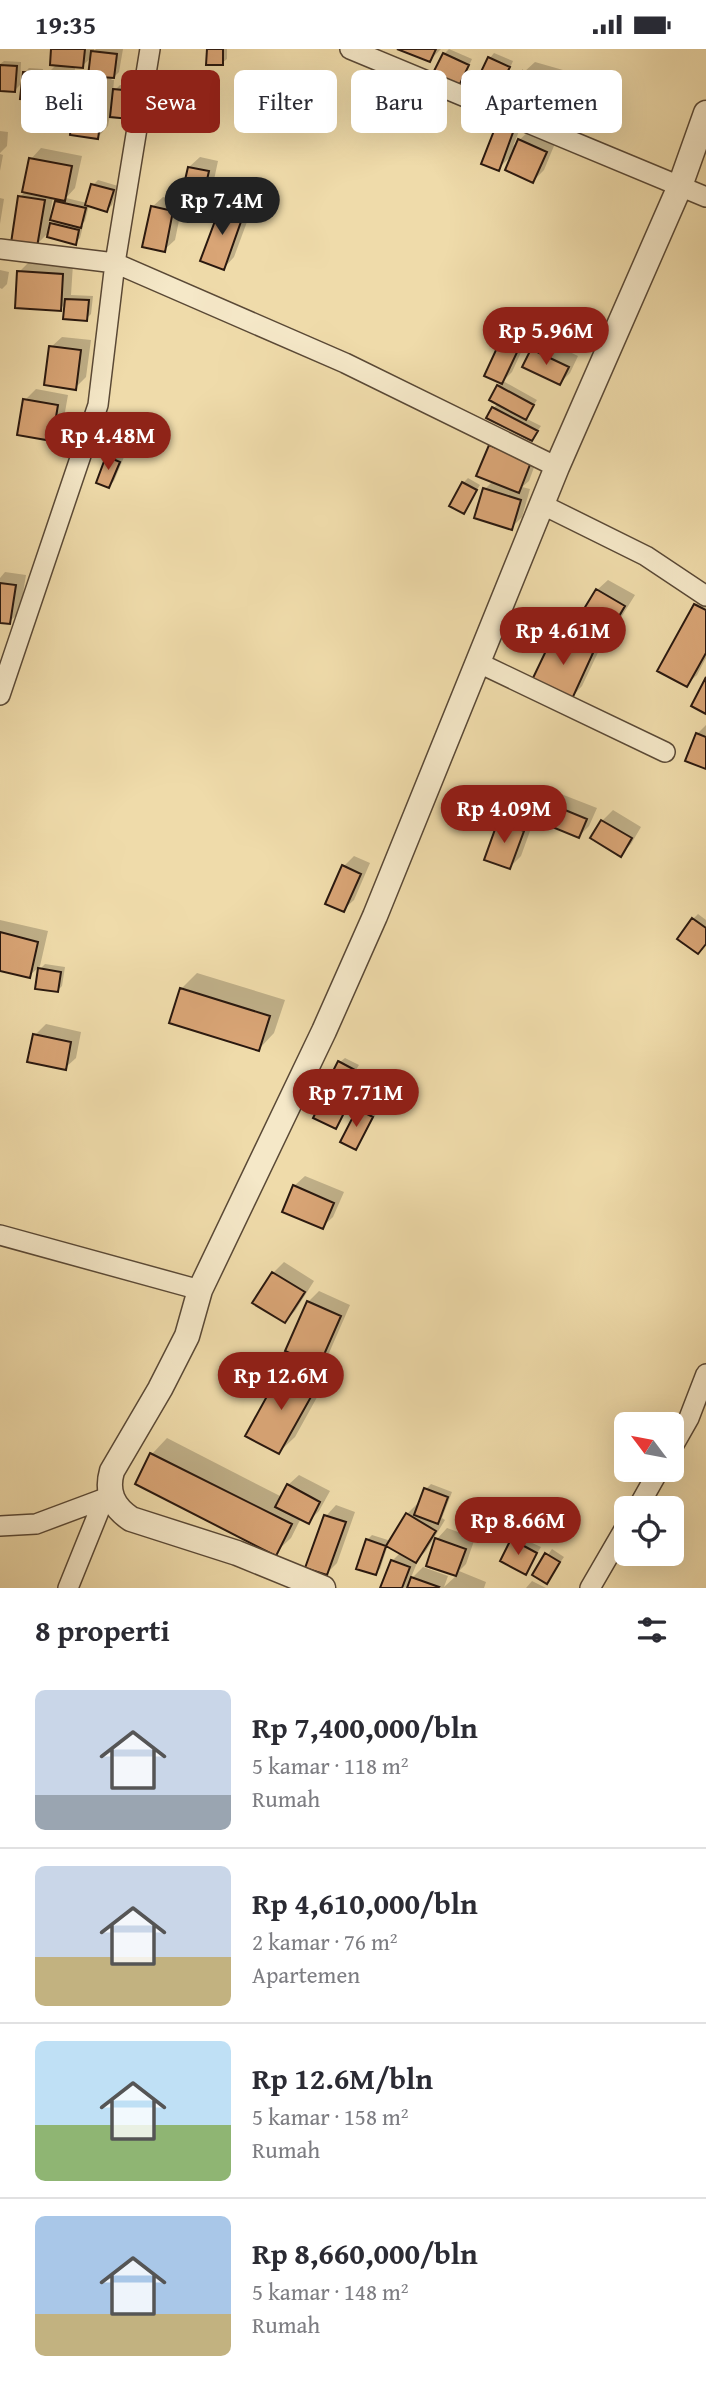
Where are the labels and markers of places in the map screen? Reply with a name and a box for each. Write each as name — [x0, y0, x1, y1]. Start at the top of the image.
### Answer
pin: Rp 7.4M — [157, 177, 287, 237]
pin: Rp 5.96M — [474, 307, 618, 367]
pin: Rp 4.48M — [36, 413, 180, 472]
pin: Rp 4.61M — [491, 607, 635, 667]
pin: Rp 4.09M — [432, 785, 576, 845]
pin: Rp 7.71M — [284, 1069, 428, 1129]
pin: Rp 12.6M — [209, 1353, 353, 1412]
pin: Rp 8.66M — [446, 1497, 590, 1557]

